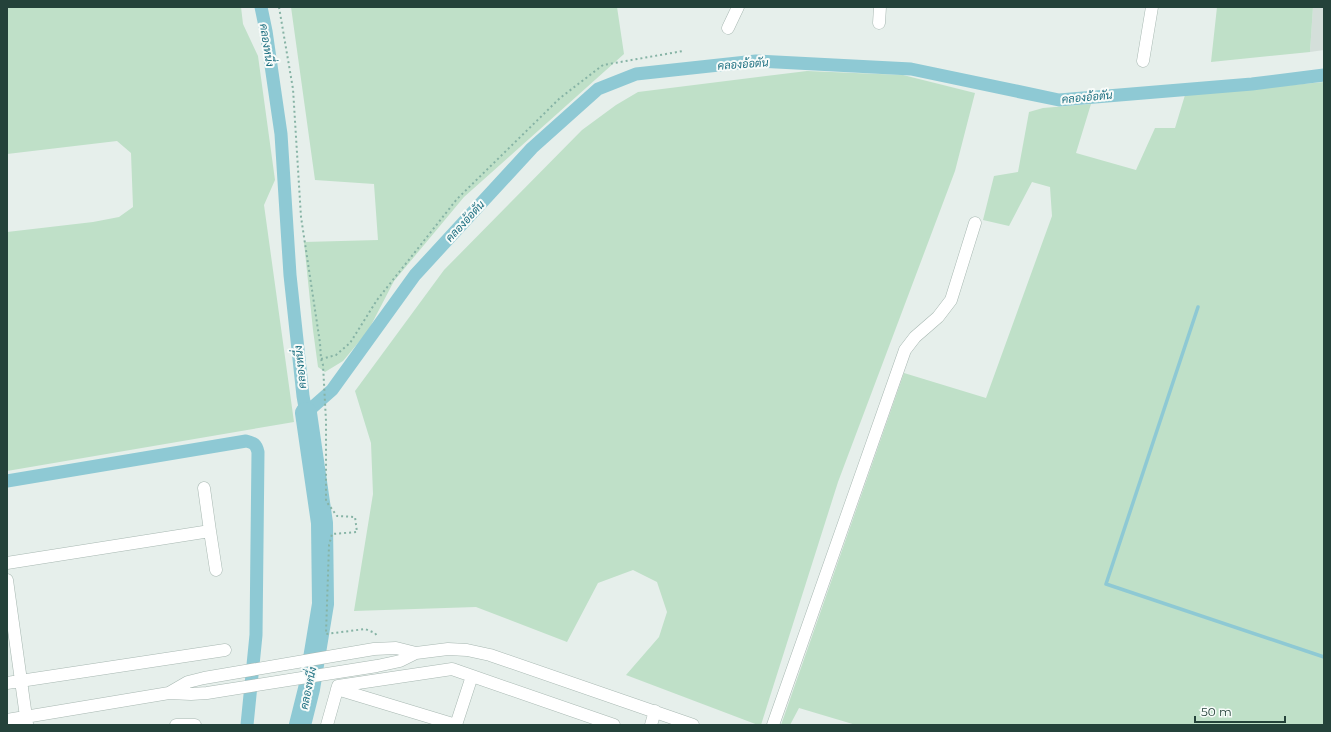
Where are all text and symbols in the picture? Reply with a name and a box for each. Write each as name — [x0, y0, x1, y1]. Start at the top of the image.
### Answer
water label: คลองหนึ่ง — [257, 22, 281, 68]
water label: คลองอ้อตัน — [717, 55, 769, 73]
water label: คลองอ้อตัน — [1061, 88, 1113, 106]
water label: คลองอ้อตัน — [442, 198, 488, 244]
water label: คลองหนึ่ง — [287, 345, 309, 390]
water label: คลองหนึ่ง — [293, 664, 319, 711]
scale bar — [1195, 698, 1285, 724]
text: 50 m — [1201, 704, 1232, 719]

